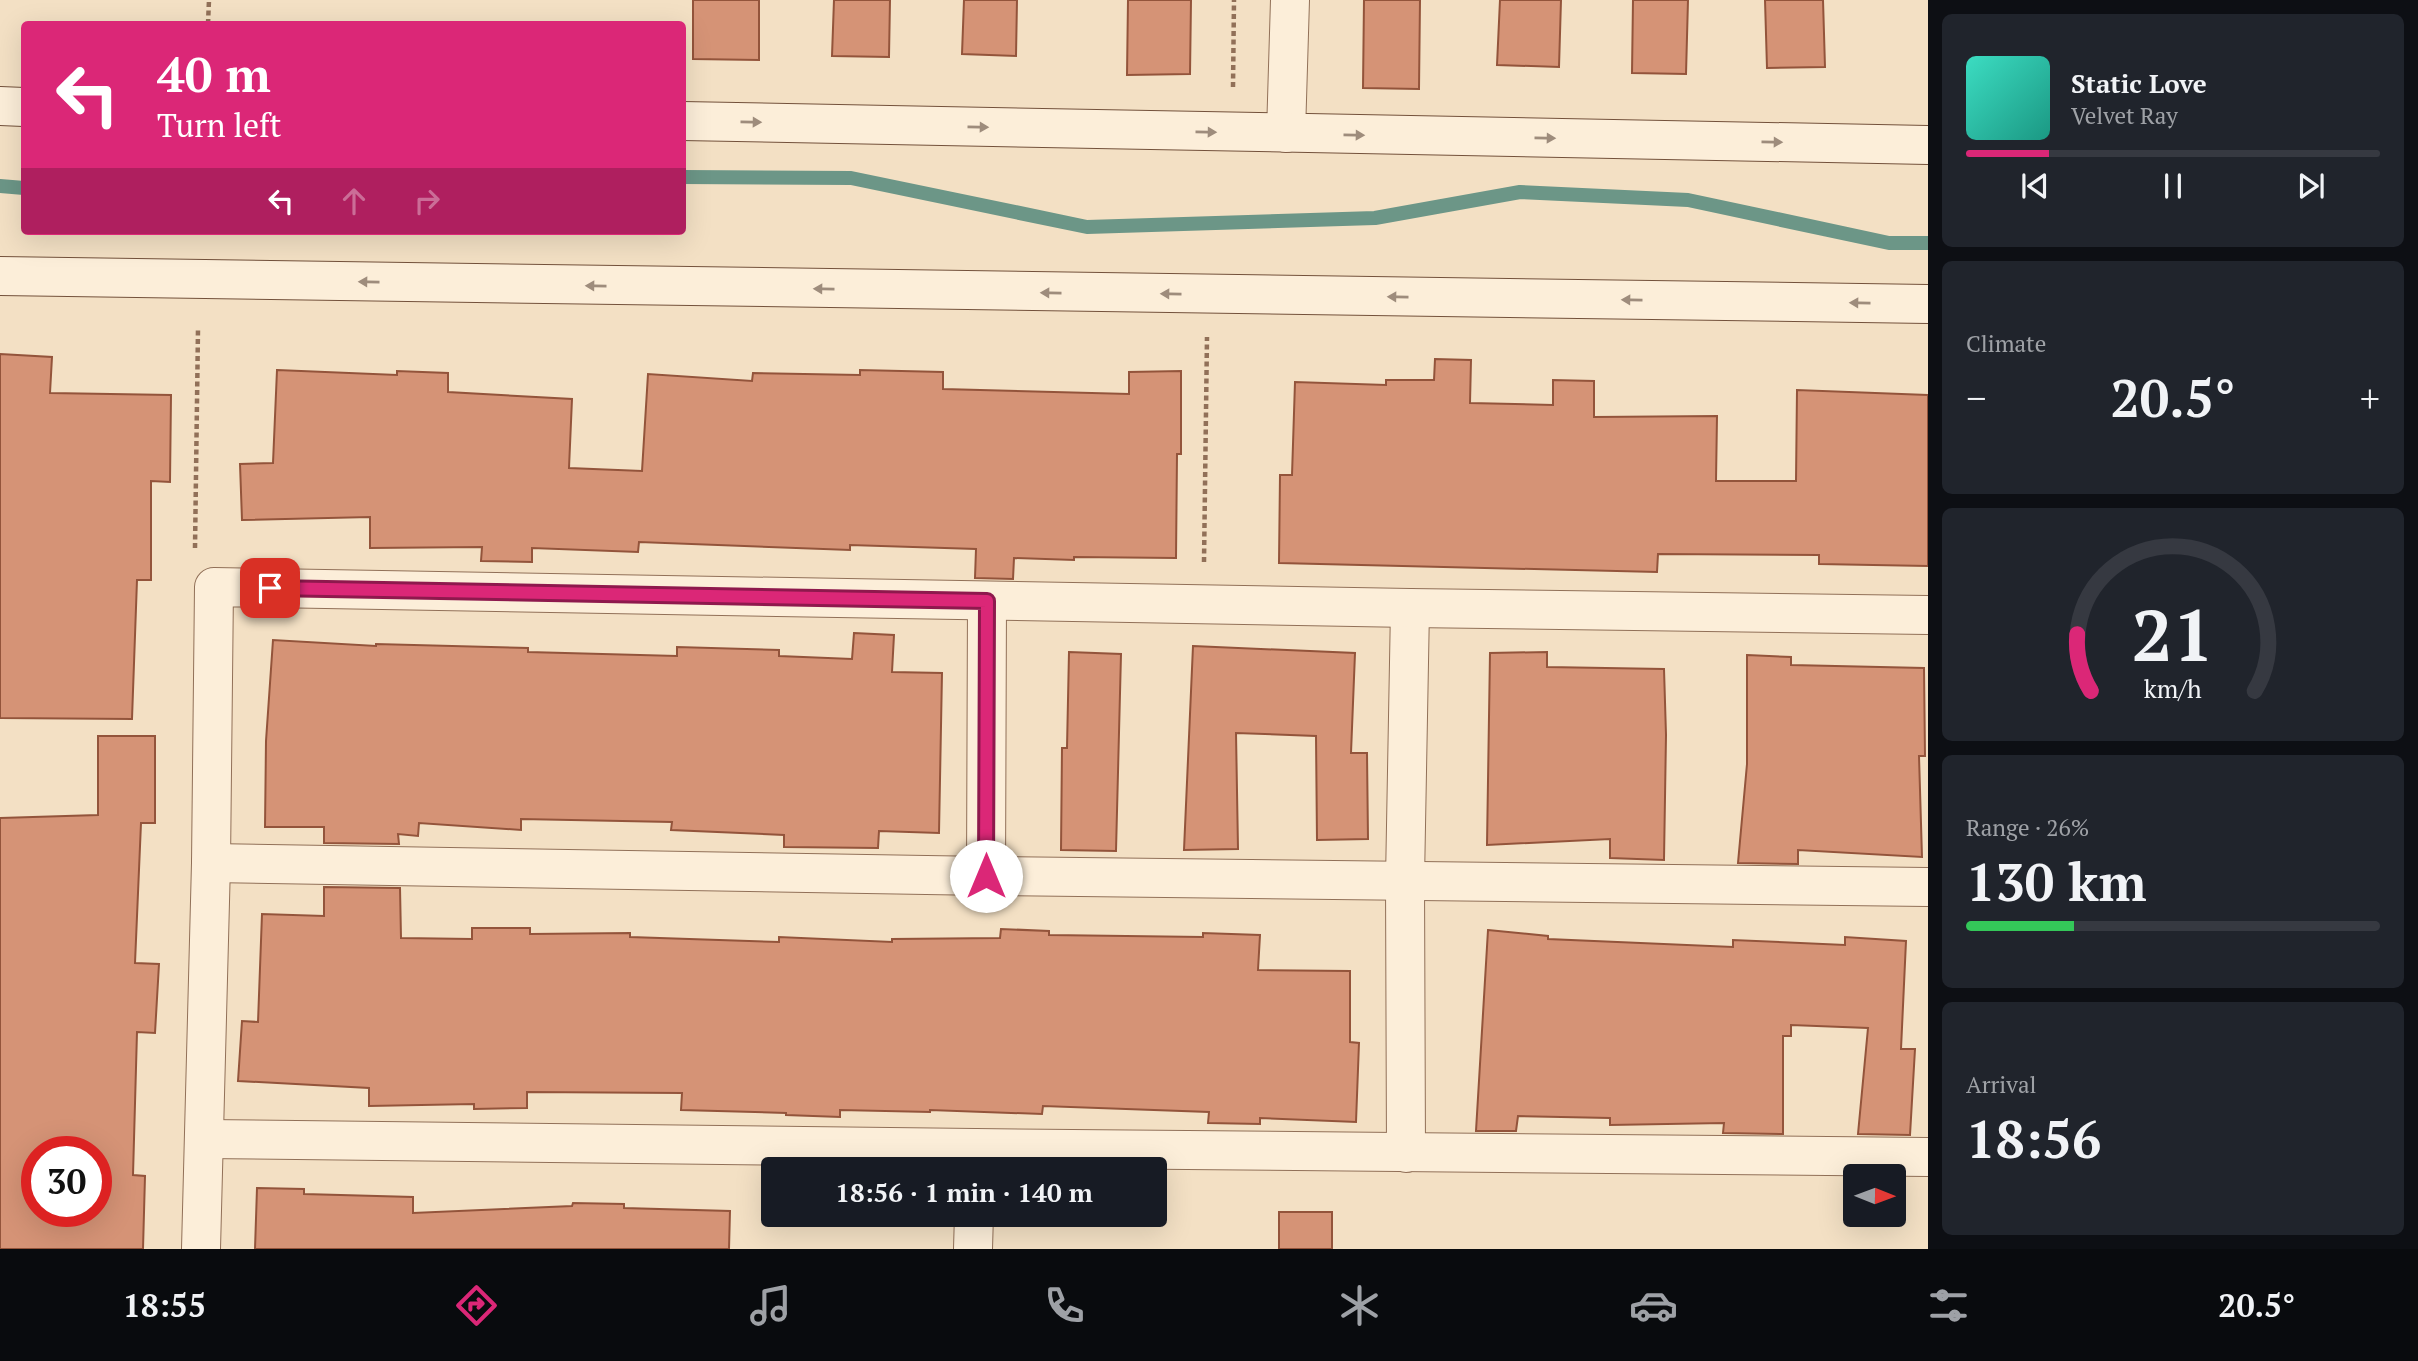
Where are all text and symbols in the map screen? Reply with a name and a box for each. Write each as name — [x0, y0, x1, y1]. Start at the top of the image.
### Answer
text: 40 m — [157, 41, 271, 106]
icon: left — [42, 49, 133, 140]
text: Static Love — [2071, 66, 2207, 100]
text: Velvet Ray — [2071, 100, 2178, 131]
text: Turn left — [157, 104, 281, 146]
one-way arrow — [740, 116, 762, 128]
one-way arrow — [967, 121, 989, 133]
one-way arrow — [1195, 126, 1217, 137]
one-way arrow — [1343, 129, 1365, 140]
one-way arrow — [1534, 133, 1556, 144]
one-way arrow — [1761, 137, 1783, 148]
icon: previous — [2016, 167, 2054, 205]
icon: pause — [2154, 167, 2192, 205]
icon: next — [2292, 167, 2330, 205]
icon: left — [262, 182, 300, 220]
icon: ahead — [335, 182, 373, 220]
icon: right — [408, 182, 446, 220]
one-way arrow — [358, 276, 380, 288]
one-way arrow — [585, 280, 607, 292]
one-way arrow — [813, 283, 835, 295]
one-way arrow — [1040, 287, 1062, 299]
one-way arrow — [1159, 288, 1181, 300]
one-way arrow — [1387, 291, 1409, 303]
one-way arrow — [1621, 294, 1643, 306]
one-way arrow — [1849, 297, 1871, 309]
text: Climate — [1966, 328, 2046, 359]
text: 20.5° — [2110, 363, 2236, 432]
text: − — [1966, 373, 1986, 423]
text: + — [2360, 373, 2380, 423]
pin — [240, 558, 300, 618]
icon: arrive — [251, 569, 289, 607]
text: 21 — [2132, 585, 2214, 682]
text: km/h — [2144, 671, 2202, 704]
text: Range · 26% — [1966, 812, 2089, 843]
position arrow — [949, 839, 1023, 913]
text: 130 km — [1966, 847, 2147, 916]
text: Arrival — [1966, 1069, 2037, 1100]
text: 18:56 — [1966, 1104, 2101, 1173]
speed limit sign: 30 — [21, 1136, 112, 1227]
north arrow — [1843, 1164, 1906, 1227]
map controls — [1843, 1164, 1906, 1227]
text: 18:56 · 1 min · 140 m — [835, 1175, 1093, 1209]
icon: directions — [452, 1281, 501, 1330]
icon: music — [746, 1281, 795, 1330]
icon: phone — [1040, 1281, 1089, 1330]
icon: climate — [1335, 1281, 1384, 1330]
icon: car — [1629, 1281, 1678, 1330]
icon: filters — [1924, 1281, 1973, 1330]
text: 18:55 — [123, 1284, 206, 1326]
text: 20.5° — [2218, 1284, 2295, 1326]

